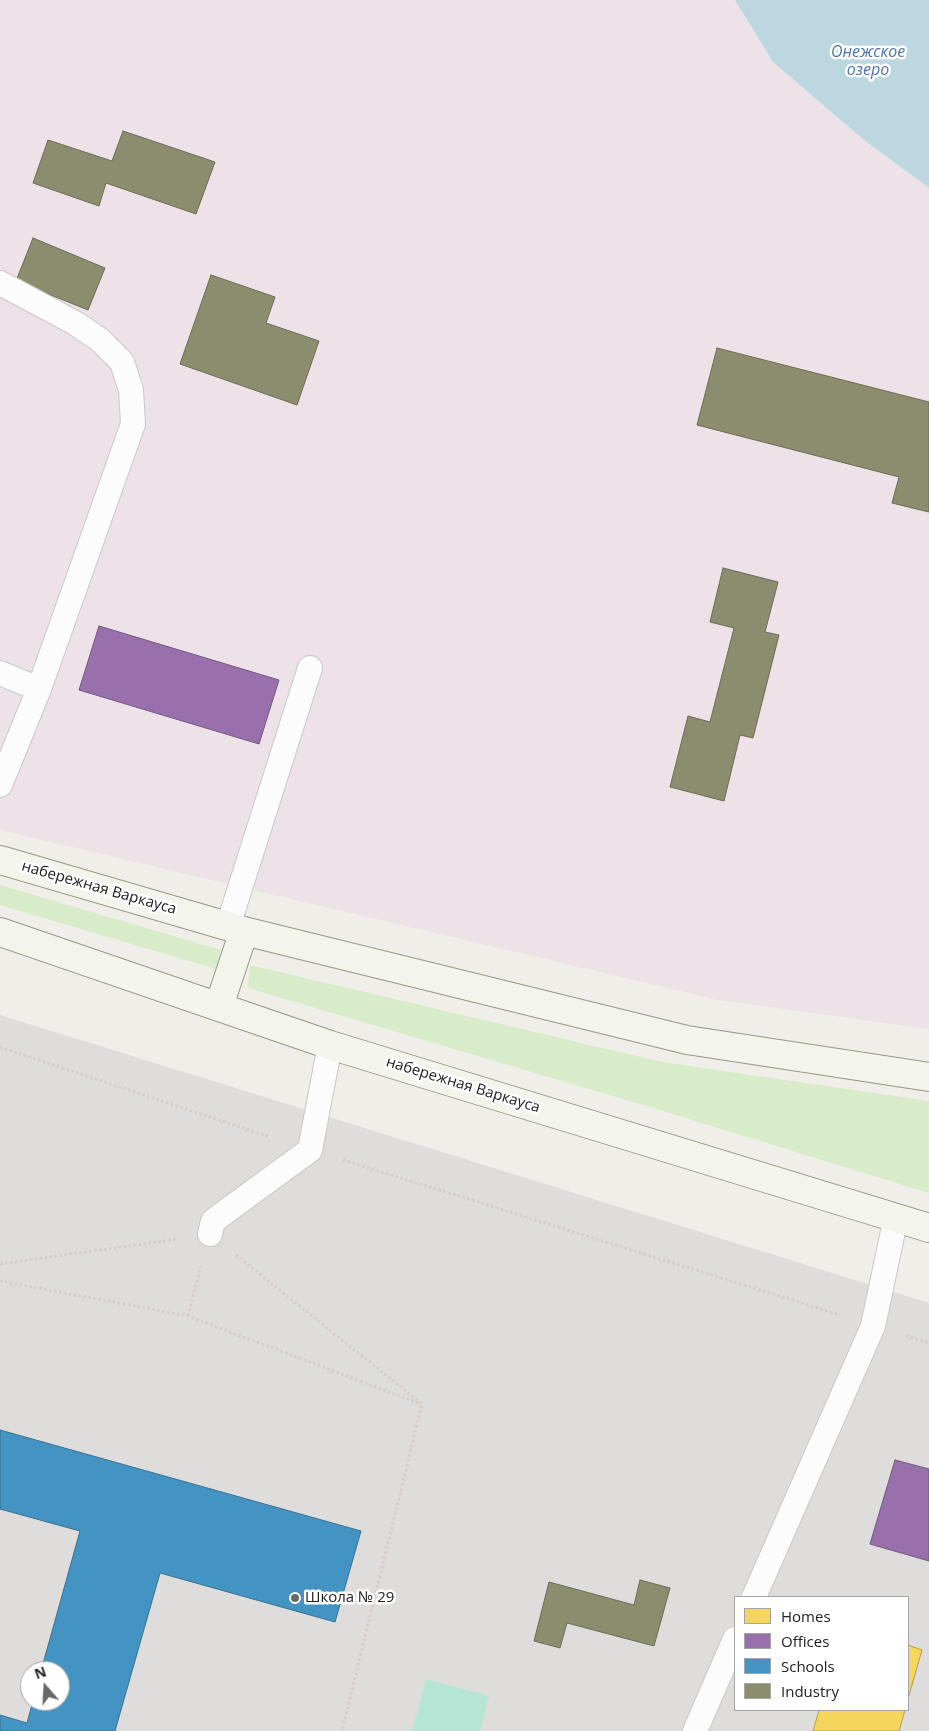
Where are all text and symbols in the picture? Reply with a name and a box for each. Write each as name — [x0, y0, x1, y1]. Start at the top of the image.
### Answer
water label: Онежское озеро — [831, 42, 905, 80]
street label: набережная Варкауса — [20, 857, 178, 919]
street label: набережная Варкауса — [384, 1053, 542, 1117]
place label: Школа № 29 — [305, 1589, 394, 1607]
marker: Школа № 29 — [289, 1592, 301, 1604]
legend — [734, 1596, 909, 1711]
text: Homes — [781, 1606, 831, 1626]
text: Offices — [781, 1631, 829, 1651]
text: Schools — [781, 1656, 835, 1676]
north arrow — [20, 1661, 70, 1711]
text: N — [32, 1661, 49, 1683]
text: Industry — [781, 1681, 839, 1701]

